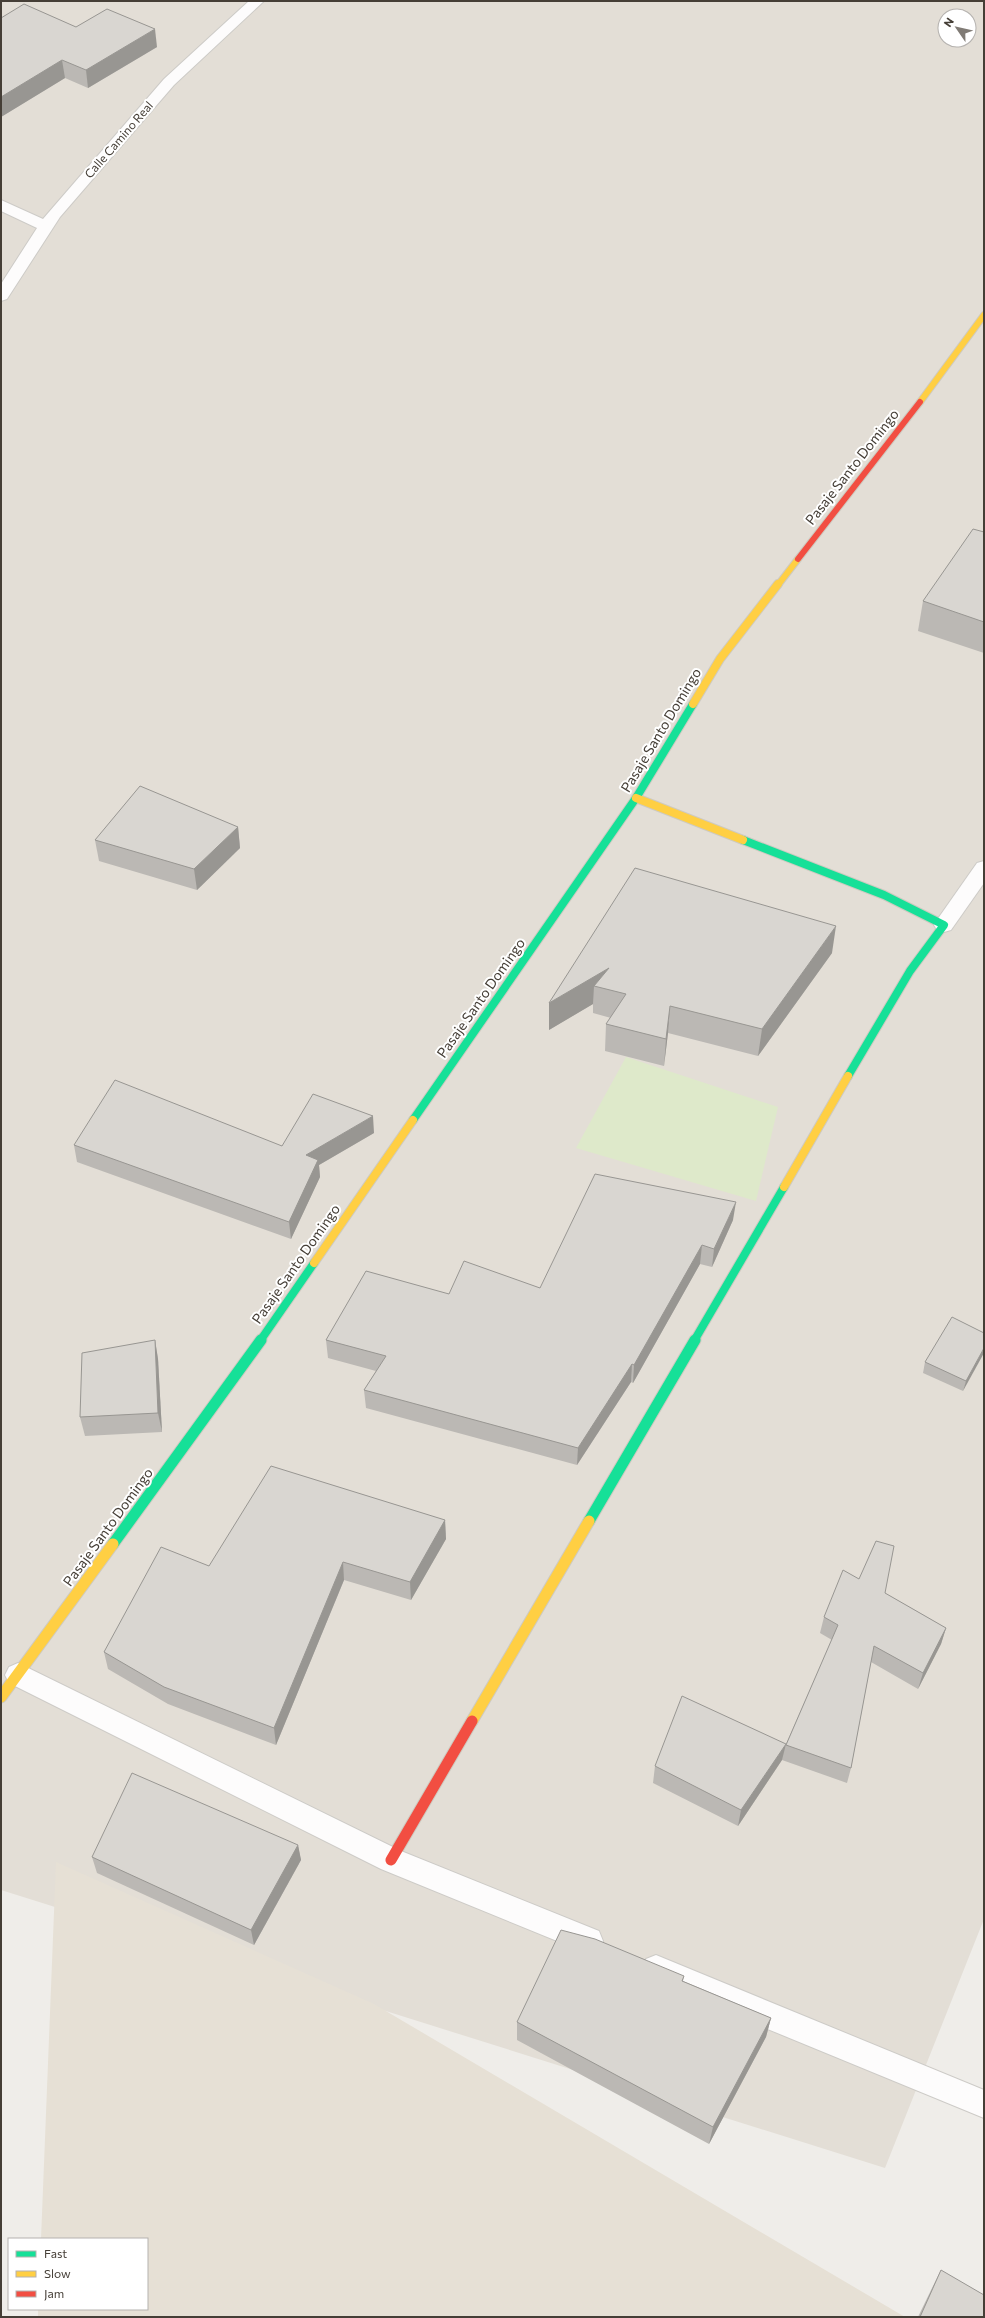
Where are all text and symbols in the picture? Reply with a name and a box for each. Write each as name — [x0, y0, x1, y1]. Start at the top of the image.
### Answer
north arrow — [937, 8, 977, 48]
text: N — [941, 15, 956, 29]
street label: Calle Camino Real — [81, 98, 155, 181]
street label: Pasaje Santo Domingo — [801, 406, 902, 528]
street label: Pasaje Santo Domingo — [617, 665, 704, 795]
street label: Pasaje Santo Domingo — [433, 935, 528, 1061]
street label: Pasaje Santo Domingo — [248, 1201, 343, 1327]
street label: Pasaje Santo Domingo — [59, 1464, 156, 1589]
legend — [8, 2238, 148, 2310]
text: Fast — [44, 2246, 67, 2260]
text: Slow — [44, 2266, 71, 2280]
text: Jam — [44, 2286, 64, 2301]

